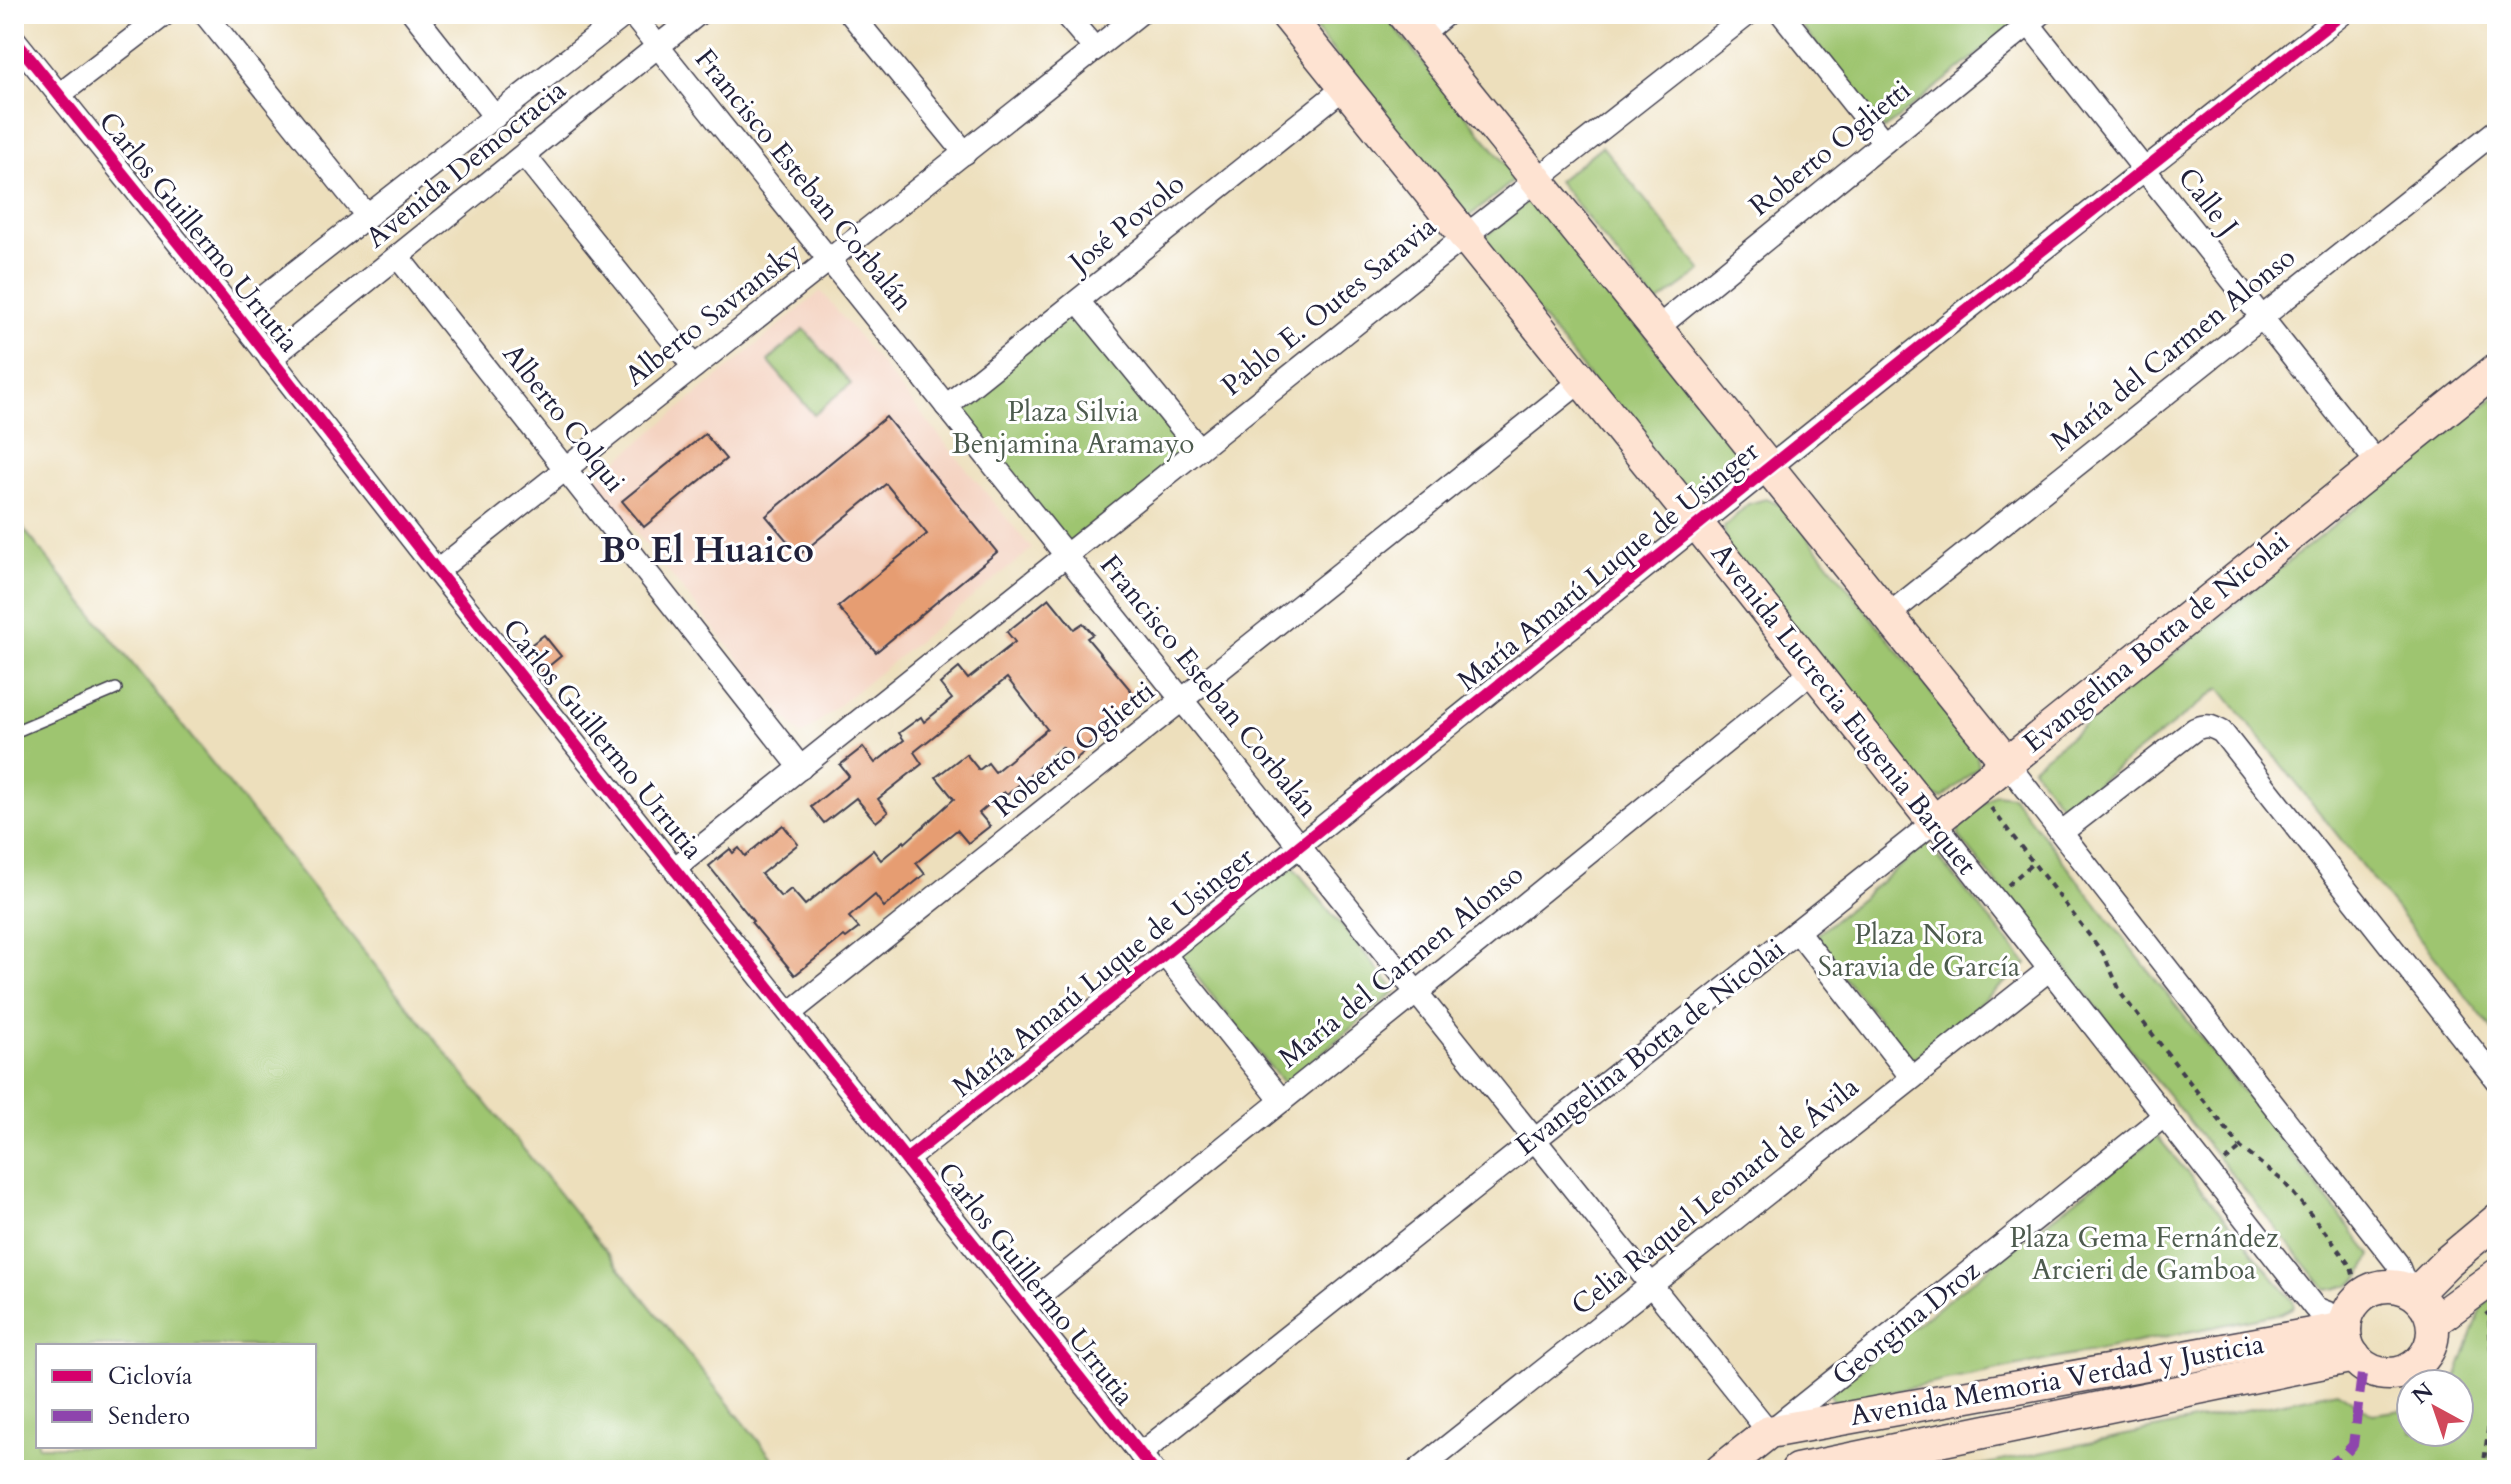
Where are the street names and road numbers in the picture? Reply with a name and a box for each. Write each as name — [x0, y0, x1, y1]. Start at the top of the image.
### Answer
street label: Francisco Esteban Corbalán — [686, 41, 922, 319]
street label: Avenida Democracia — [358, 71, 574, 257]
street label: Roberto Oglietti — [1741, 71, 1919, 225]
street label: Carlos Guillermo Urrutia — [90, 104, 308, 360]
street label: Calle J — [2169, 160, 2247, 244]
street label: José Povolo — [1059, 165, 1192, 284]
street label: Pablo E. Outes Saravia — [1214, 208, 1444, 404]
street label: Alberto Savransky — [617, 233, 809, 395]
street label: María del Carmen Alonso — [2043, 238, 2303, 460]
street label: Alberto Colqui — [494, 336, 634, 500]
street label: María Amarú Luque de Usinger — [1449, 432, 1767, 700]
street label: Evangelina Botta de Nicolai — [2015, 523, 2297, 761]
street label: Avenida Lucrecia Eugenia Barquet — [1702, 535, 1986, 883]
street label: Francisco Esteban Corbalán — [1091, 547, 1327, 825]
street label: Carlos Guillermo Urrutia — [494, 611, 712, 867]
street label: Roberto Oglietti — [985, 672, 1163, 826]
street label: María Amarú Luque de Usinger — [944, 838, 1262, 1106]
street label: María del Carmen Alonso — [1271, 855, 1531, 1077]
street label: Evangelina Botta de Nicolai — [1508, 930, 1793, 1164]
street label: Celia Raquel Leonard de Ávila — [1563, 1068, 1867, 1324]
street label: Carlos Guillermo Urrutia — [929, 1154, 1143, 1414]
street label: Georgina Droz — [1824, 1251, 1988, 1394]
street label: Avenida Memoria Verdad y Justicia — [1847, 1325, 2267, 1435]

